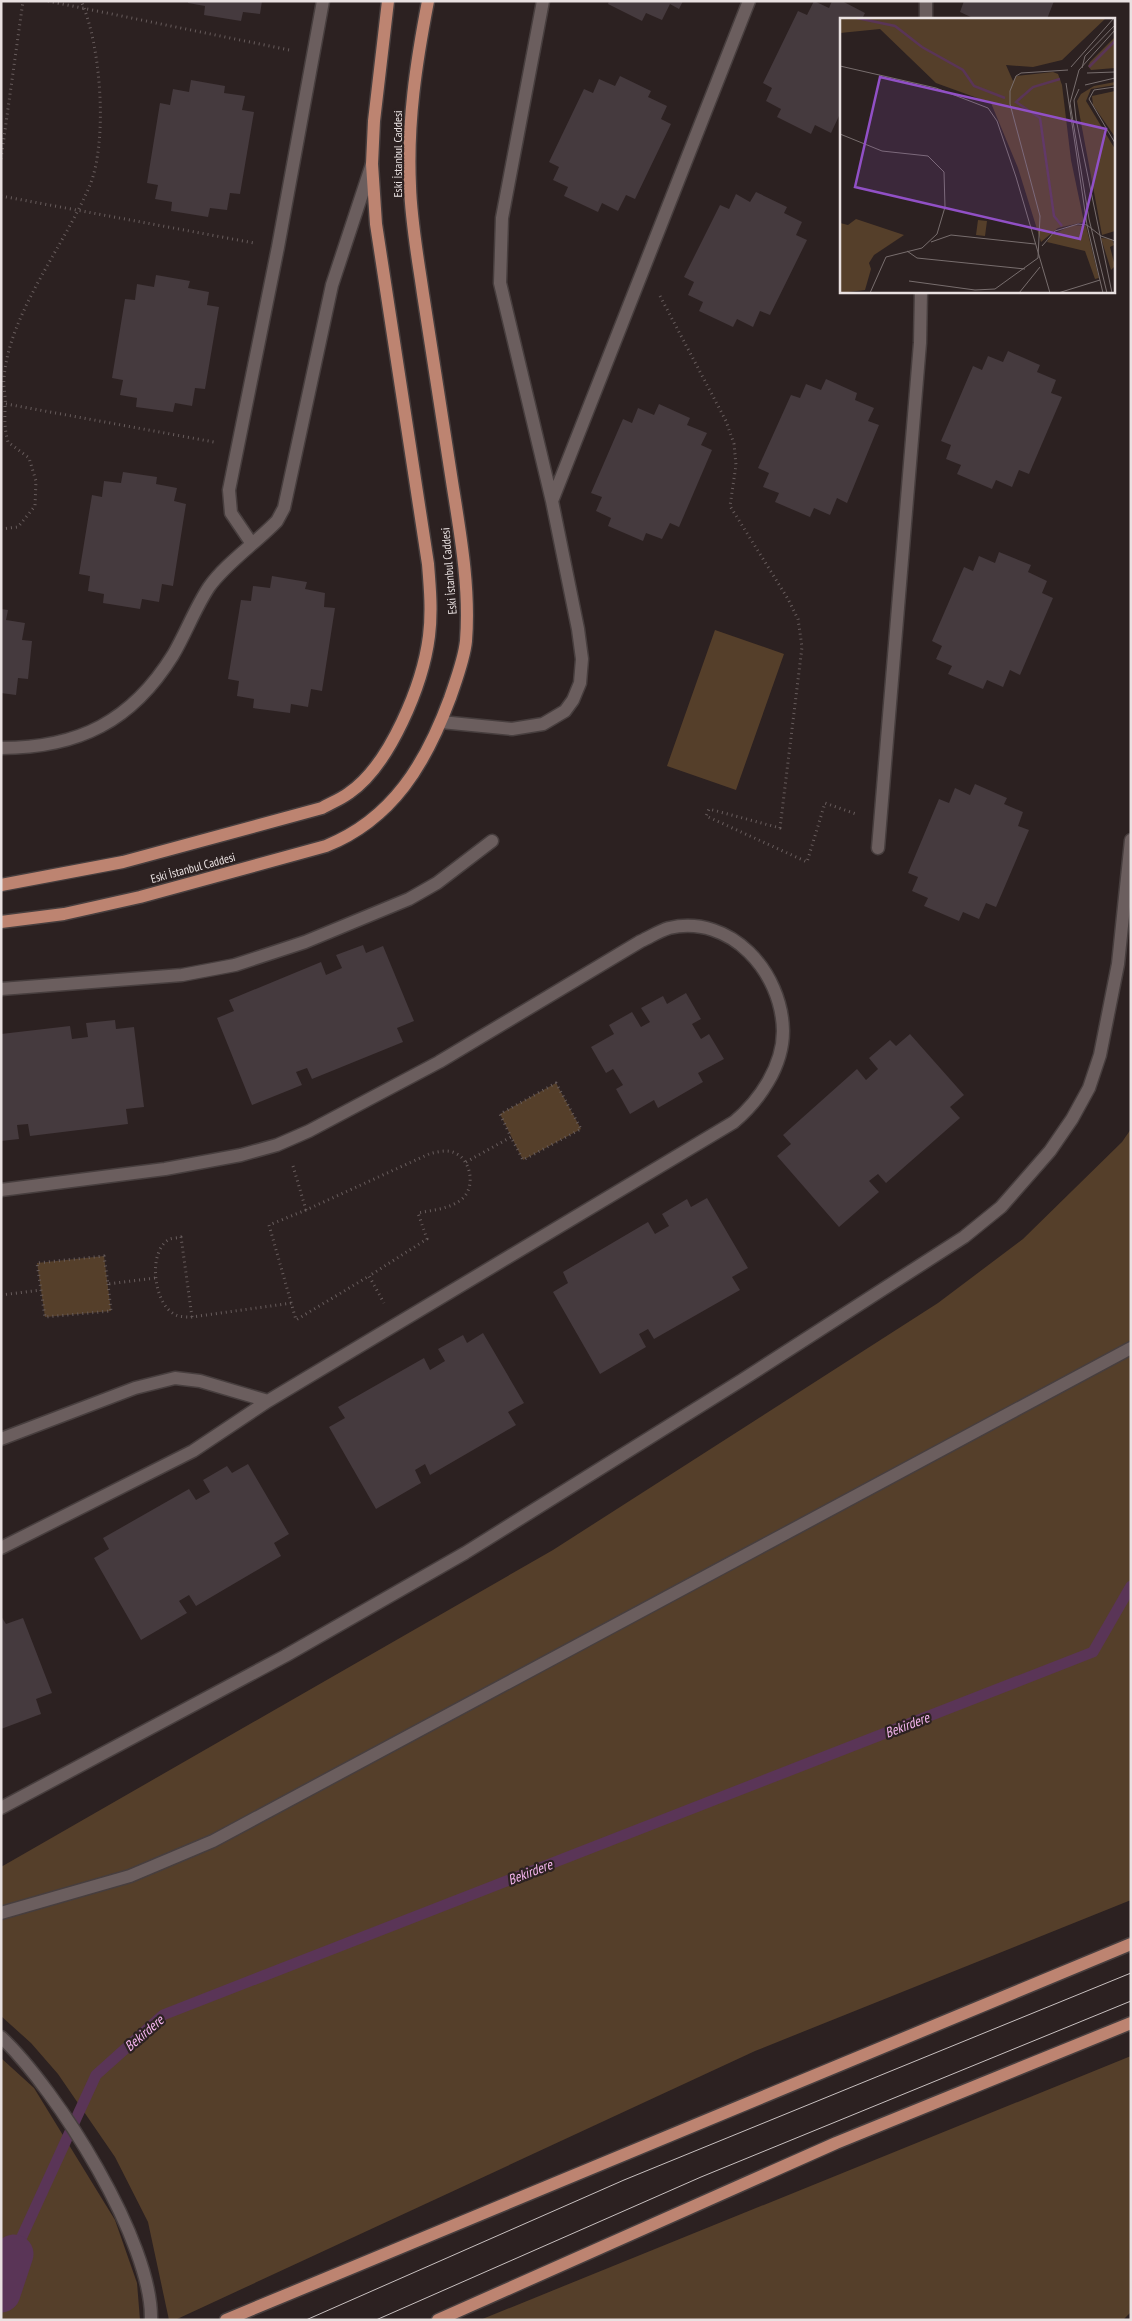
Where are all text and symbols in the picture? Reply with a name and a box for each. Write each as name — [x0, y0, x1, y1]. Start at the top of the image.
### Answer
inset map — [840, 18, 1114, 292]
street label: Eski İstanbul Caddesi — [390, 110, 405, 198]
street label: Eski İstanbul Caddesi — [437, 527, 460, 615]
street label: Eski İstanbul Caddesi — [149, 849, 237, 886]
water label: Bekirdere — [882, 1708, 933, 1742]
water label: Bekirdere — [505, 1855, 556, 1889]
water label: Bekirdere — [121, 2010, 168, 2055]

